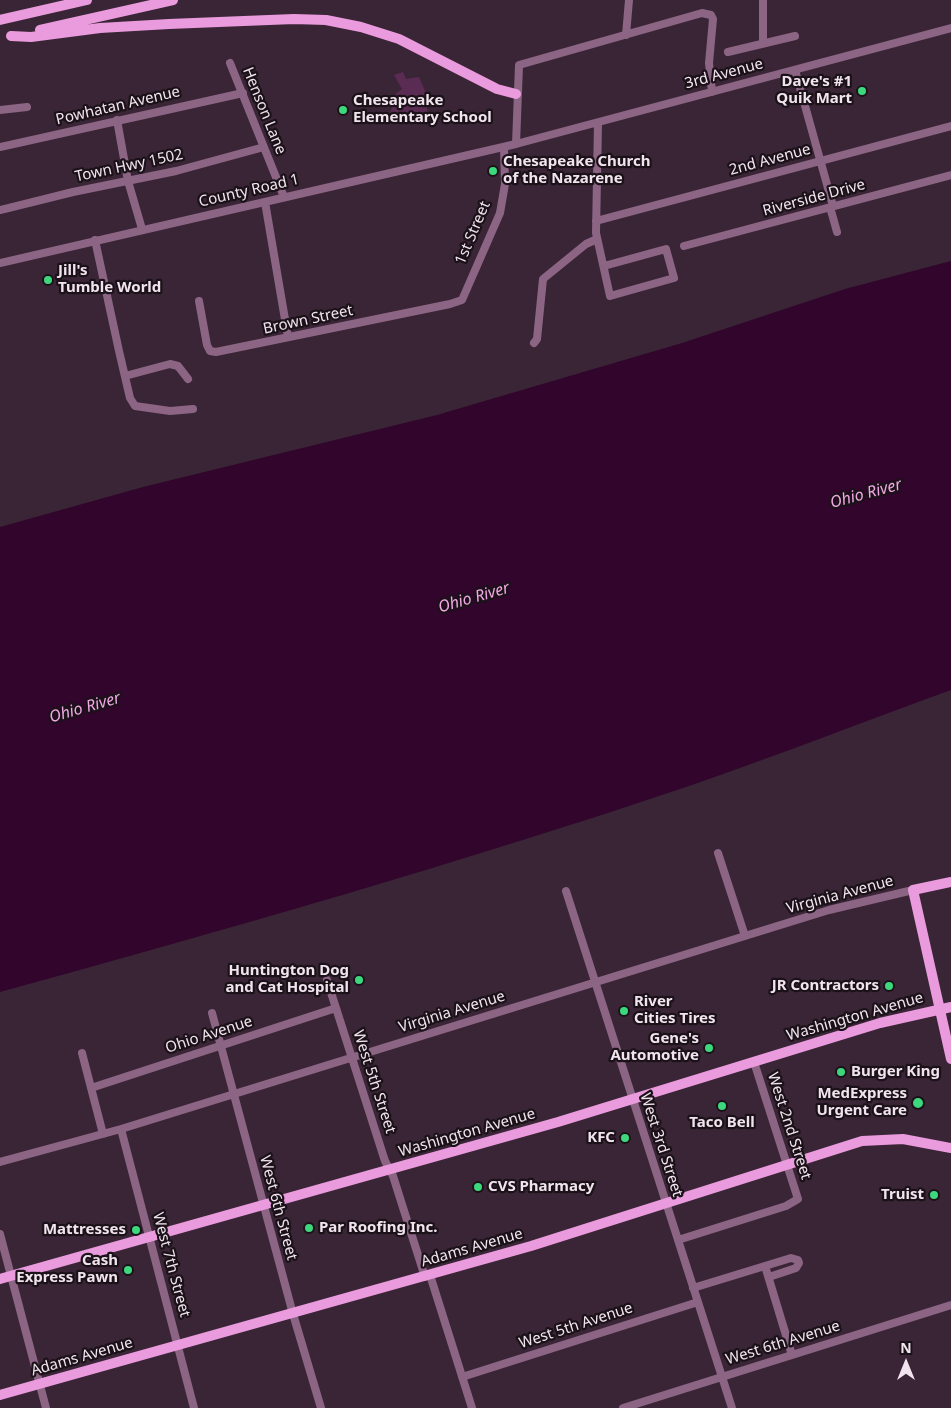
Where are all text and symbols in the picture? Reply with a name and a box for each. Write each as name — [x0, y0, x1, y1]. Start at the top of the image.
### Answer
street label: 3rd Avenue — [683, 55, 765, 93]
street label: Henson Lane — [238, 65, 290, 157]
place label: Dave's #1 Quik Mart — [776, 73, 852, 108]
street label: Powhatan Avenue — [54, 83, 182, 129]
marker: Dave's #1 Quik Mart — [856, 85, 868, 97]
place label: Chesapeake Elementary School — [353, 92, 492, 127]
marker: Chesapeake Elementary School — [337, 104, 349, 116]
street label: 2nd Avenue — [727, 140, 813, 180]
street label: Town Hwy 1502 — [73, 146, 185, 186]
place label: Chesapeake Church of the Nazarene — [503, 153, 650, 188]
marker: Chesapeake Church of the Nazarene — [487, 165, 499, 177]
street label: County Road 1 — [197, 171, 301, 211]
street label: Riverside Drive — [761, 176, 867, 220]
street label: 1st Street — [452, 199, 494, 267]
place label: Jill's Tumble World — [58, 262, 161, 297]
marker: Jill's Tumble World — [42, 274, 54, 286]
street label: Brown Street — [261, 302, 355, 338]
water label: Ohio River — [828, 475, 904, 513]
water label: Ohio River — [436, 579, 512, 617]
water label: Ohio River — [47, 689, 123, 727]
street label: Virginia Avenue — [784, 872, 896, 918]
place label: Huntington Dog and Cat Hospital — [226, 962, 349, 997]
marker: Huntington Dog and Cat Hospital — [353, 974, 365, 986]
place label: JR Contractors — [772, 977, 879, 995]
marker: JR Contractors — [883, 980, 895, 992]
street label: Virginia Avenue — [397, 987, 507, 1037]
street label: Washington Avenue — [785, 989, 925, 1045]
place label: River Cities Tires — [634, 993, 716, 1028]
marker: River Cities Tires — [618, 1005, 630, 1017]
street label: Ohio Avenue — [163, 1012, 255, 1058]
street label: West 5th Street — [349, 1028, 399, 1136]
place label: Gene's Automotive — [610, 1030, 699, 1065]
marker: Gene's Automotive — [703, 1042, 715, 1054]
place label: Burger King — [851, 1063, 940, 1081]
marker: Burger King — [835, 1066, 847, 1078]
street label: West 2nd Street — [763, 1070, 815, 1182]
place label: MedExpress Urgent Care — [817, 1085, 907, 1120]
street label: West 3rd Street — [636, 1091, 686, 1199]
marker: MedExpress Urgent Care — [911, 1096, 925, 1110]
marker: Taco Bell — [716, 1100, 728, 1112]
street label: Washington Avenue — [397, 1105, 537, 1161]
place label: Taco Bell — [689, 1114, 755, 1132]
place label: KFC — [587, 1129, 615, 1147]
marker: KFC — [619, 1132, 631, 1144]
street label: West 6th Street — [255, 1154, 301, 1262]
place label: CVS Pharmacy — [488, 1178, 594, 1196]
marker: CVS Pharmacy — [472, 1181, 484, 1193]
place label: Truist — [881, 1186, 924, 1204]
marker: Truist — [928, 1189, 940, 1201]
street label: West 7th Street — [148, 1211, 194, 1319]
place label: Par Roofing Inc. — [319, 1219, 437, 1237]
place label: Mattresses — [43, 1221, 126, 1239]
marker: Par Roofing Inc. — [303, 1222, 315, 1234]
marker: Mattresses — [130, 1224, 142, 1236]
street label: Adams Avenue — [419, 1225, 525, 1271]
place label: Cash Express Pawn — [16, 1252, 118, 1287]
marker: Cash Express Pawn — [122, 1264, 134, 1276]
street label: West 5th Avenue — [517, 1299, 635, 1353]
street label: West 6th Avenue — [724, 1317, 842, 1369]
street label: Adams Avenue — [29, 1334, 135, 1380]
north arrow — [881, 1338, 931, 1388]
text: N — [900, 1338, 912, 1357]

